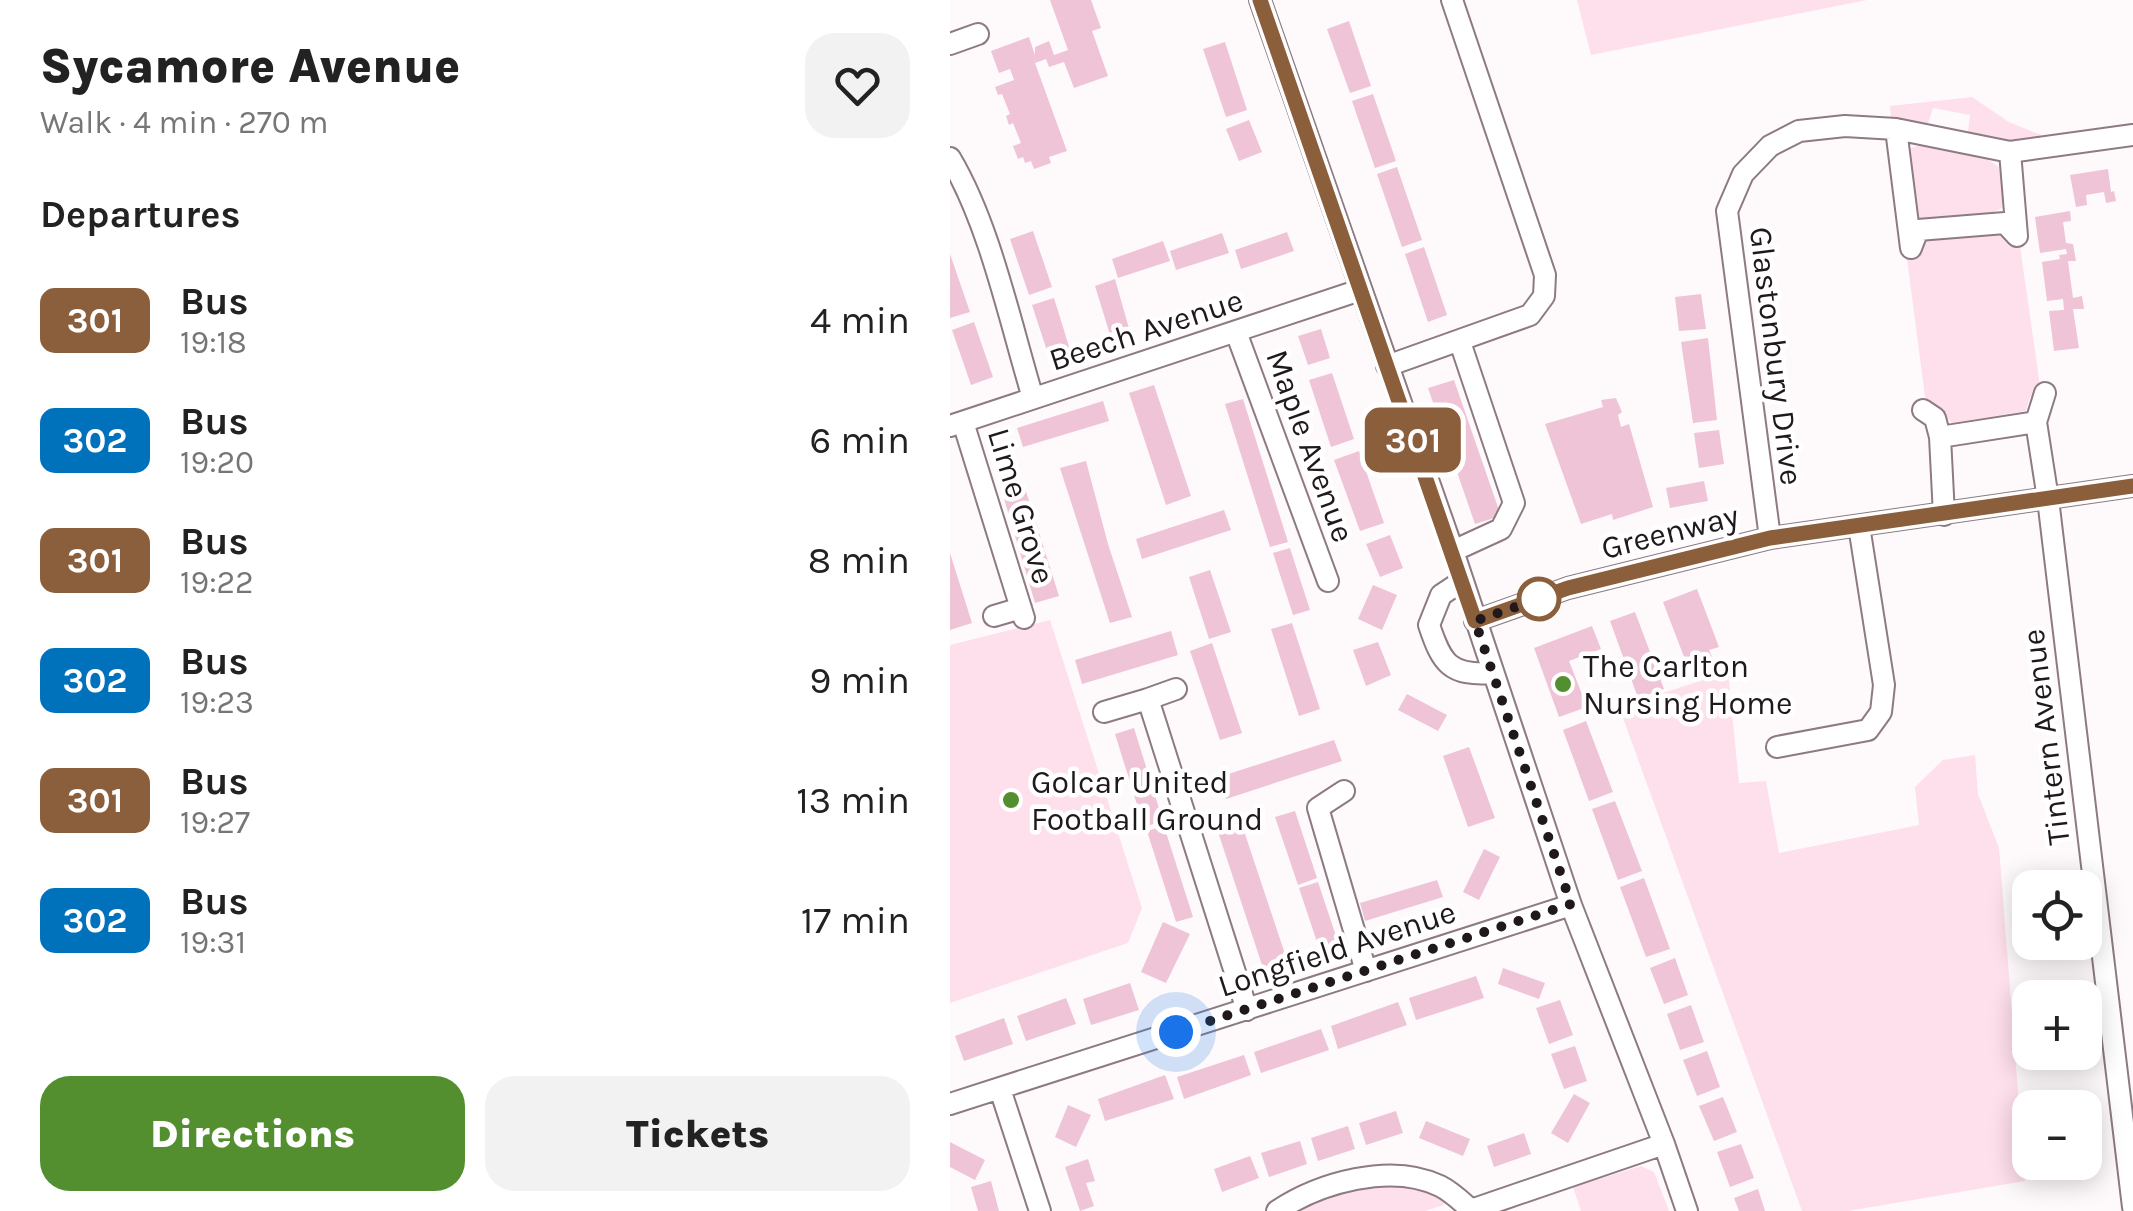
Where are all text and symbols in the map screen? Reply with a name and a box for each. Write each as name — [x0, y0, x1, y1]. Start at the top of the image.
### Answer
button: heart — [805, 33, 910, 138]
text: Sycamore Avenue — [40, 38, 460, 94]
text: Walk · 4 min · 270 m — [40, 104, 328, 141]
text: Departures — [40, 192, 240, 237]
street label: Glastonbury Drive — [1742, 225, 1810, 487]
text: Bus — [180, 279, 249, 324]
street label: Beech Avenue — [1044, 281, 1248, 379]
text: 4 min — [810, 298, 910, 343]
text: 301 — [67, 300, 123, 341]
text: 19:18 — [180, 324, 247, 361]
street label: Maple Avenue — [1258, 345, 1362, 547]
text: Bus — [180, 399, 249, 444]
line badge: 301 — [1356, 408, 1470, 472]
text: 6 min — [809, 418, 910, 463]
text: 302 — [62, 420, 128, 461]
text: 301 — [1385, 420, 1441, 461]
street label: Lime Grove — [980, 424, 1062, 588]
text: 19:20 — [180, 444, 254, 481]
street label: Greenway — [1598, 497, 1743, 567]
text: Bus — [180, 519, 249, 564]
text: 8 min — [808, 538, 910, 583]
text: 301 — [67, 540, 123, 581]
text: 19:22 — [180, 564, 254, 601]
unlabelled marker — [1518, 578, 1560, 620]
street label: Tintern Avenue — [2014, 627, 2078, 847]
text: Bus — [180, 639, 249, 684]
place label: The Carlton Nursing Home — [1583, 648, 1792, 722]
text: 9 min — [809, 658, 910, 703]
text: 302 — [62, 660, 128, 701]
marker: The Carlton Nursing Home — [1552, 673, 1574, 695]
text: 19:23 — [180, 684, 254, 721]
text: Bus — [180, 759, 249, 804]
place label: Golcar United Football Ground — [1031, 764, 1263, 838]
text: 13 min — [796, 778, 910, 823]
text: 301 — [67, 780, 123, 821]
marker: Golcar United Football Ground — [1000, 789, 1022, 811]
text: 19:27 — [180, 804, 250, 841]
map controls — [2012, 870, 2102, 1180]
button: locate — [2012, 870, 2102, 960]
text: Bus — [180, 879, 249, 924]
street label: Longfield Avenue — [1214, 893, 1460, 1005]
text: 17 min — [801, 898, 910, 943]
text: 302 — [62, 900, 128, 941]
text: 19:31 — [180, 924, 246, 961]
button: + — [2012, 980, 2102, 1070]
your location — [1151, 1007, 1201, 1057]
button: Directions — [40, 1076, 465, 1191]
button: Tickets — [485, 1076, 910, 1191]
button: − — [2012, 1090, 2102, 1180]

